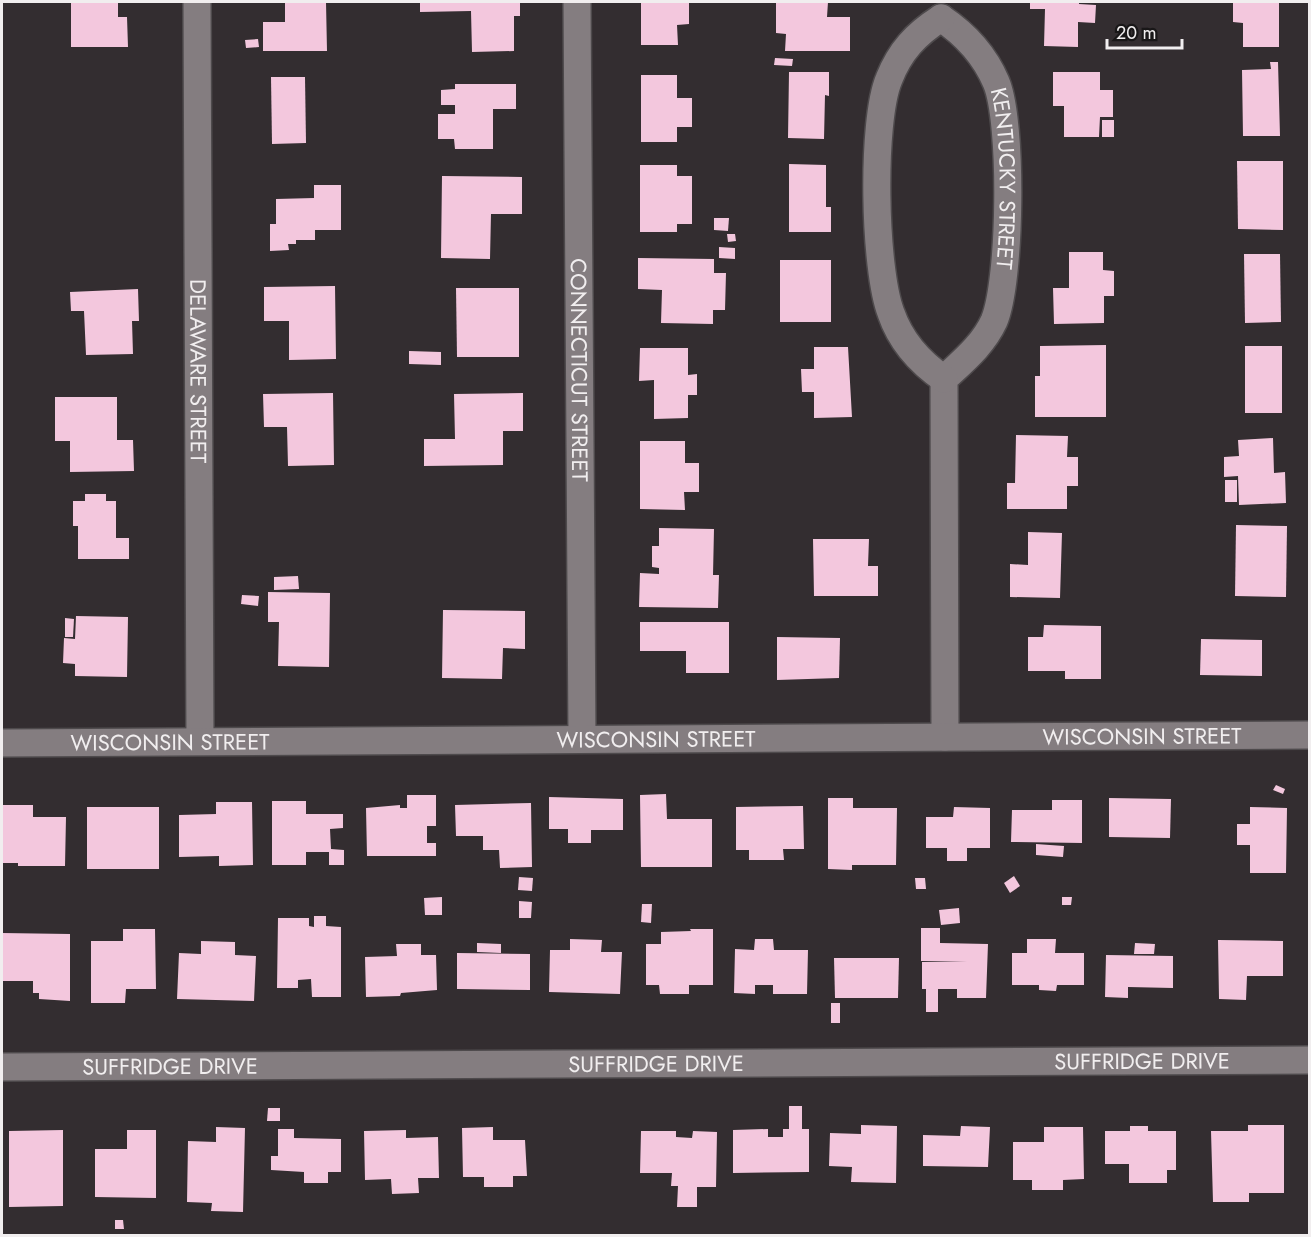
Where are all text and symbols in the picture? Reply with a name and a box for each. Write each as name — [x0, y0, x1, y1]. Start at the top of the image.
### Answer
scale bar — [1107, 12, 1182, 50]
text: 20 m — [1116, 20, 1156, 46]
street label: KENTUCKY STREET — [983, 84, 1024, 272]
street label: CONNECTICUT STREET — [563, 258, 596, 483]
street label: DELAWARE STREET — [182, 279, 215, 464]
street label: WISCONSIN STREET — [1042, 719, 1242, 753]
street label: WISCONSIN STREET — [556, 722, 756, 756]
street label: WISCONSIN STREET — [70, 725, 270, 759]
street label: SUFFRIDGE DRIVE — [1054, 1044, 1230, 1077]
street label: SUFFRIDGE DRIVE — [568, 1047, 744, 1080]
street label: SUFFRIDGE DRIVE — [82, 1050, 258, 1083]

